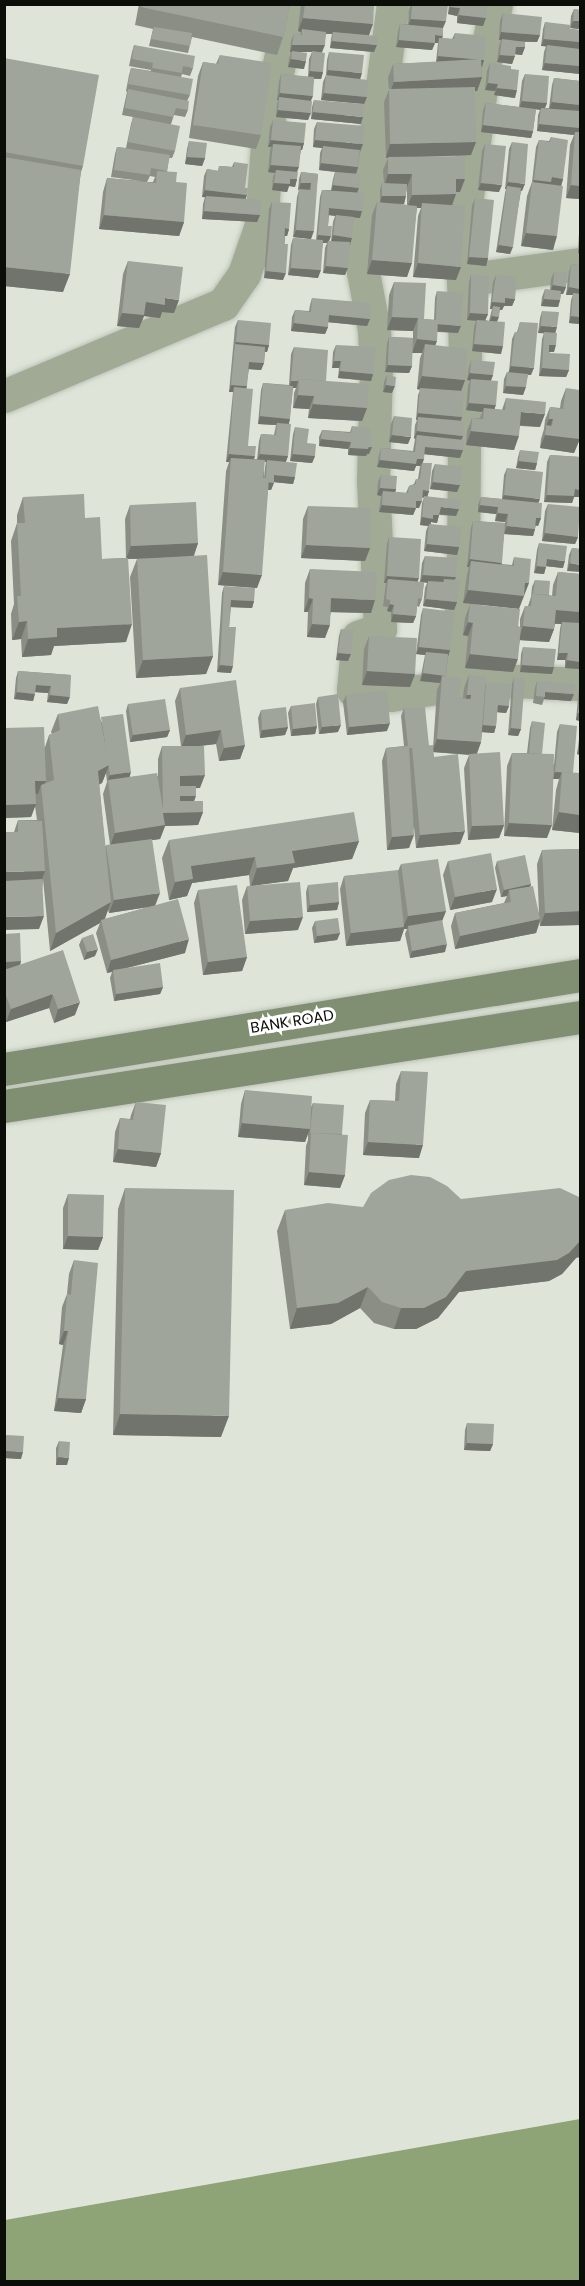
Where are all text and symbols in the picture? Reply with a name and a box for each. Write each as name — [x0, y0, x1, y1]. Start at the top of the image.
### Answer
street label: BANK ROAD — [249, 1006, 335, 1036]

